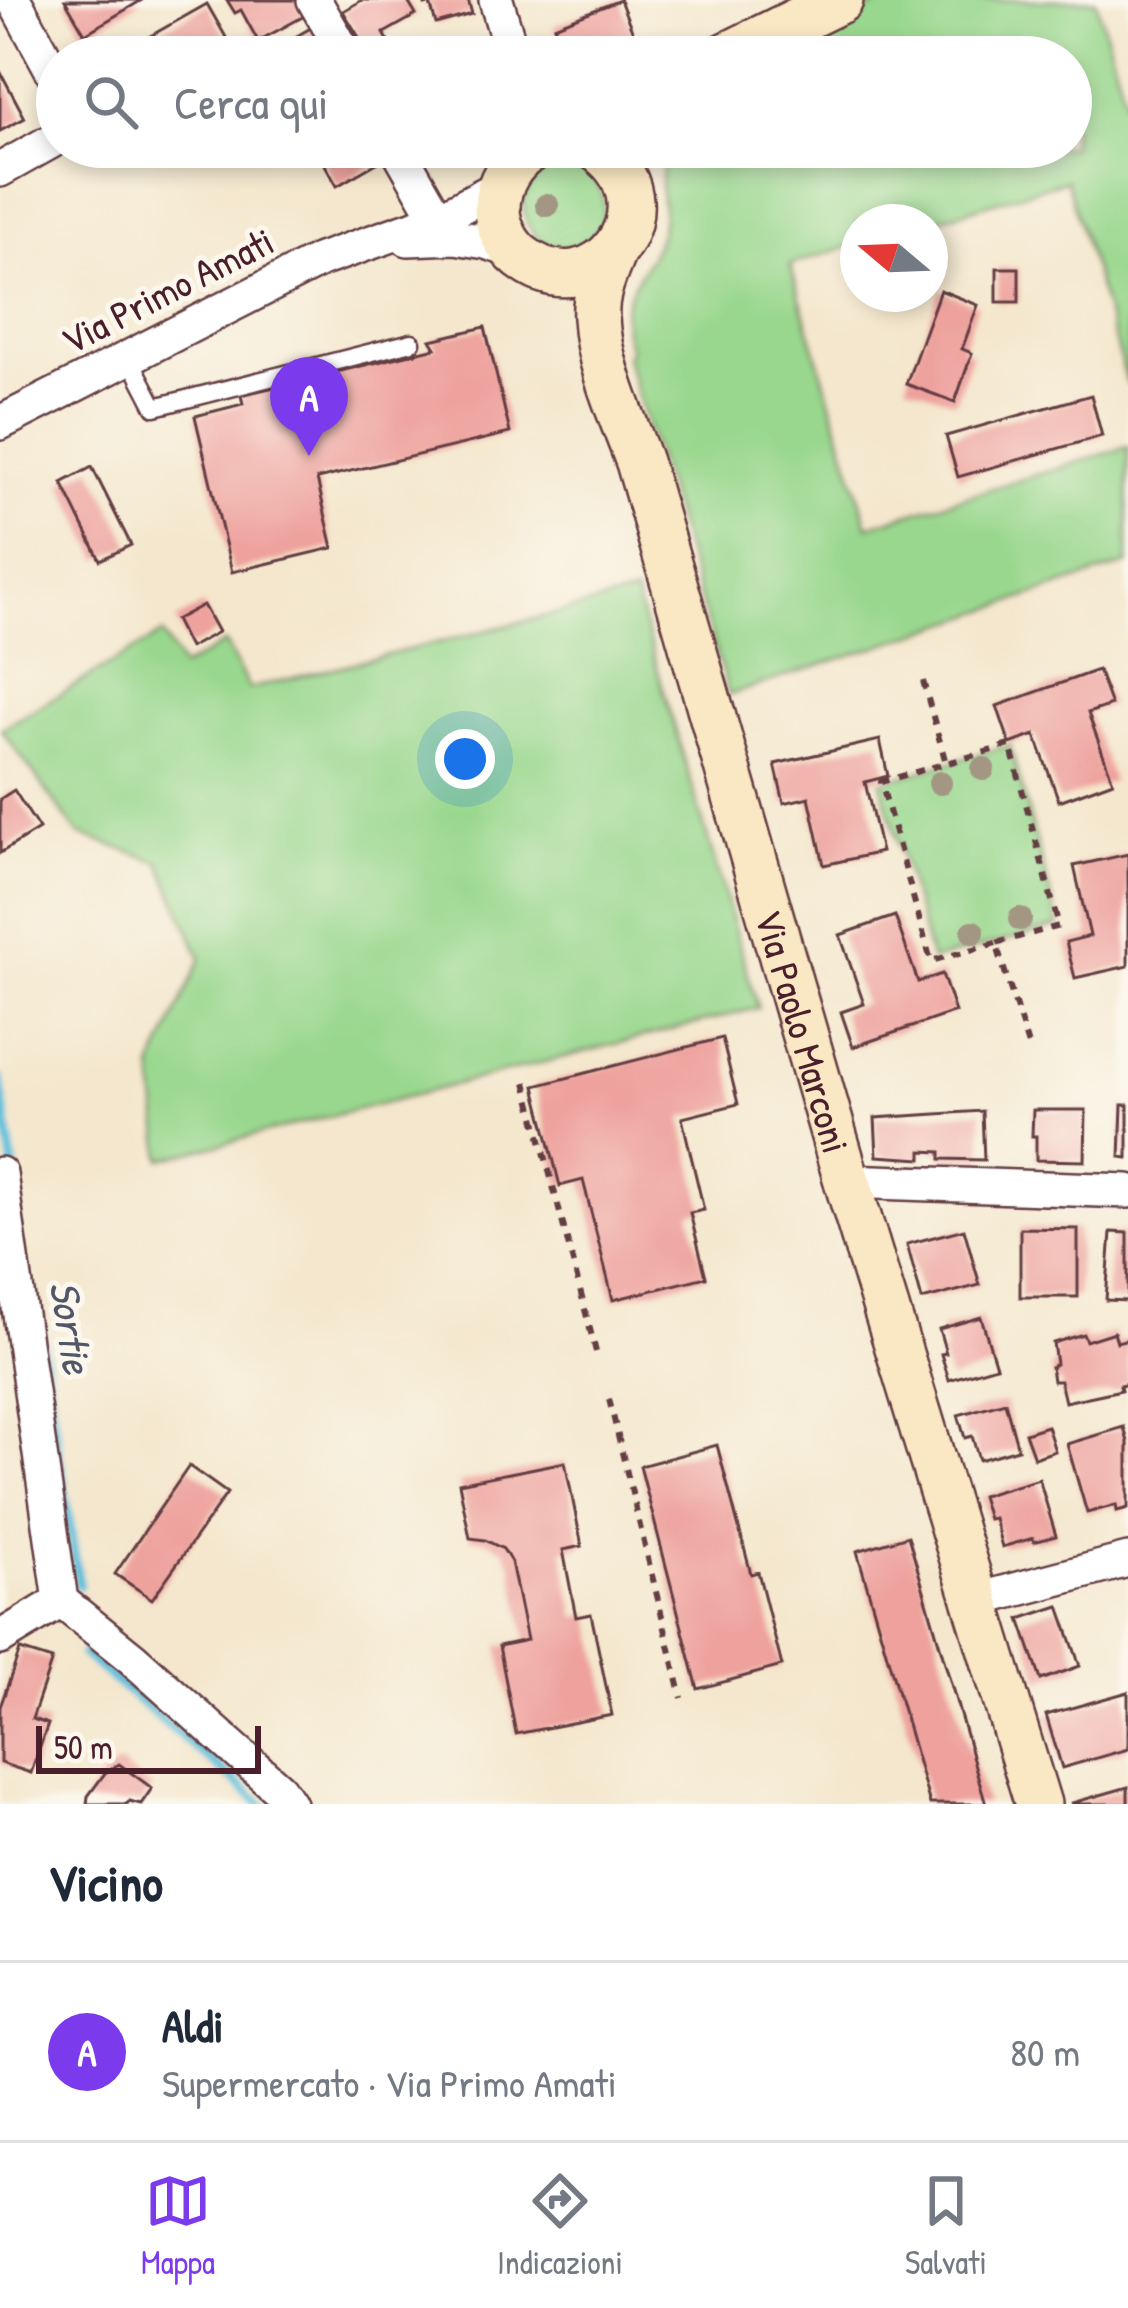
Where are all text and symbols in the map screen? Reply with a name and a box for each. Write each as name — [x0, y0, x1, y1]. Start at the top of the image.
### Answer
search box — [36, 36, 1092, 168]
icon: search — [78, 69, 144, 135]
text: Cerca qui — [174, 72, 328, 133]
north arrow — [840, 204, 948, 312]
street label: Via Primo Amati — [52, 214, 282, 366]
pin: A — [270, 357, 348, 456]
your location — [435, 729, 495, 789]
street label: Via Paolo Marconi — [743, 903, 864, 1159]
water label: Sortie — [37, 1277, 108, 1380]
scale bar — [36, 1720, 261, 1773]
text: 50 m — [54, 1725, 113, 1769]
text: Vicino — [48, 1848, 163, 1917]
text: Aldi — [162, 1995, 224, 2056]
text: A — [77, 2025, 97, 2078]
text: 80 m — [1010, 2025, 1080, 2078]
text: Supermercato · Via Primo Amati — [162, 2056, 617, 2109]
tab: Mappa — [141, 2168, 215, 2284]
tab: Indicazioni — [497, 2168, 623, 2284]
tab: Salvati — [905, 2168, 987, 2284]

